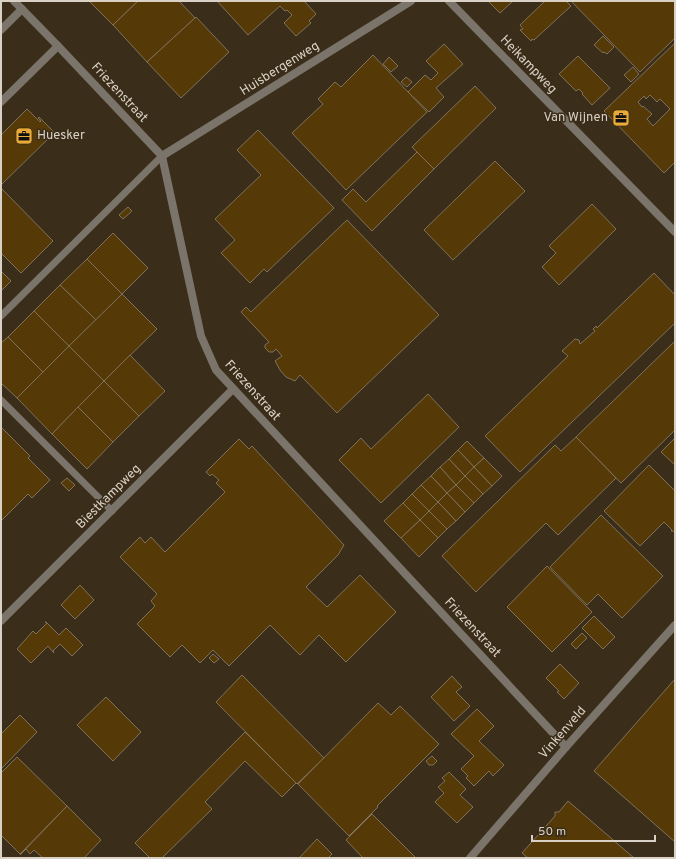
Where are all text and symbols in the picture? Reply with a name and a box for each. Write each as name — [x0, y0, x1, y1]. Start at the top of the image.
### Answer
street label: Heikampweg — [496, 32, 560, 98]
street label: Huisbergenweg — [237, 38, 323, 100]
street label: Friezenstraat — [87, 60, 151, 126]
office icon: Van Wijnen — [611, 108, 631, 128]
place label: Van Wijnen — [543, 110, 608, 126]
office icon: Huesker — [14, 126, 34, 146]
place label: Huesker — [37, 128, 85, 144]
street label: Friezenstraat — [221, 357, 283, 425]
street label: Biestkampweg — [73, 461, 145, 533]
street label: Friezenstraat — [440, 595, 504, 661]
street label: Vinkenveld — [536, 703, 590, 763]
scale bar — [532, 817, 655, 843]
text: 50 m — [538, 824, 566, 840]

